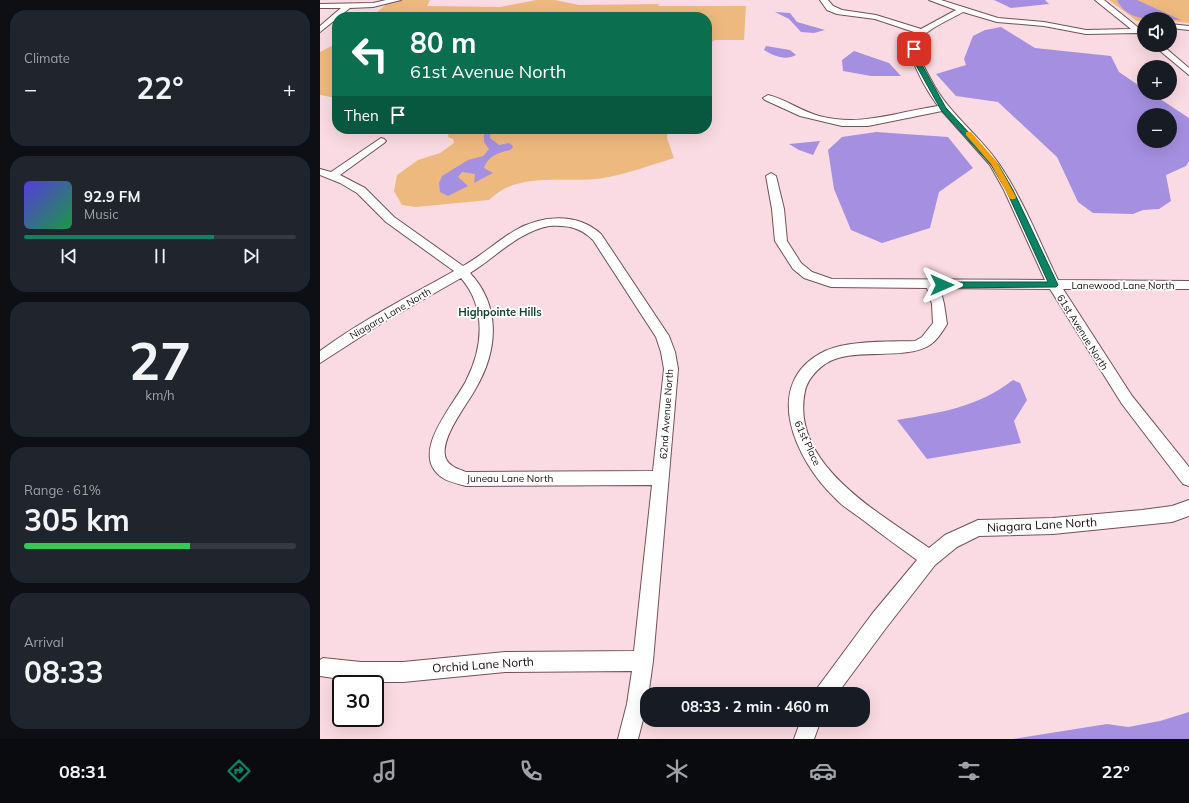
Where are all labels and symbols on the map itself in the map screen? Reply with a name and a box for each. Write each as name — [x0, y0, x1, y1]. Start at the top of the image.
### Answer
pin — [897, 32, 931, 66]
position arrow — [921, 264, 963, 306]
street label: Lanewood Lane North — [1071, 279, 1175, 292]
street label: Niagara Lane North — [347, 285, 433, 342]
street label: 61st Avenue North — [1054, 292, 1111, 373]
district label: Highpointe Hills — [458, 305, 542, 319]
street label: 62nd Avenue North — [657, 368, 676, 460]
street label: 61st Place — [791, 419, 824, 468]
street label: Juneau Lane North — [467, 472, 553, 485]
street label: Niagara Lane North — [987, 514, 1097, 535]
street label: Orchid Lane North — [432, 653, 534, 676]
speed limit sign: 30 — [332, 675, 384, 727]

